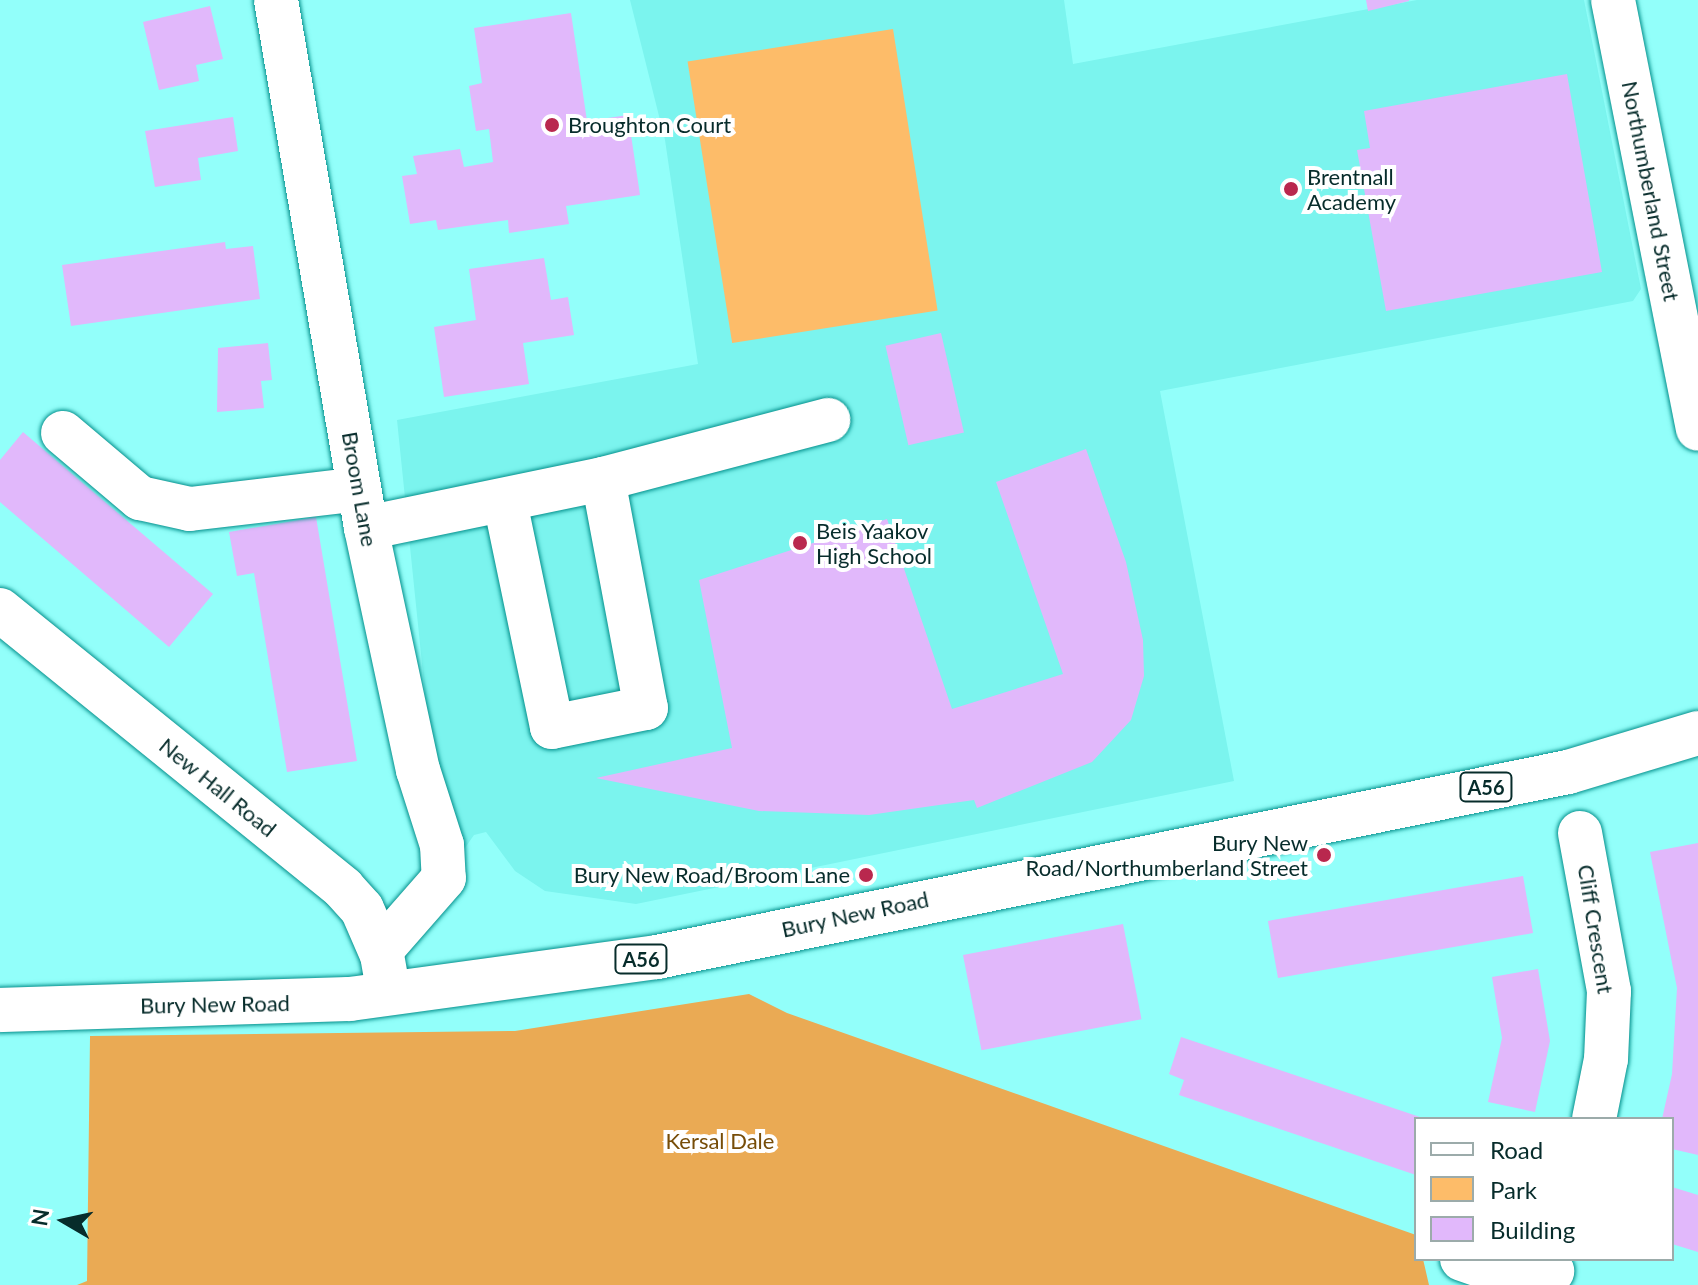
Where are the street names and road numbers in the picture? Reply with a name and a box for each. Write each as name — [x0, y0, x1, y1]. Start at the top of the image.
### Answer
street label: Northumberland Street — [1617, 79, 1685, 303]
street label: Broom Lane — [337, 429, 383, 549]
street label: New Hall Road — [154, 732, 282, 842]
road number: A56 — [1458, 771, 1514, 803]
street label: Cliff Crescent — [1573, 862, 1619, 996]
street label: Bury New Road — [778, 885, 932, 943]
road number: A56 — [613, 943, 669, 975]
street label: Bury New Road — [139, 989, 291, 1019]

